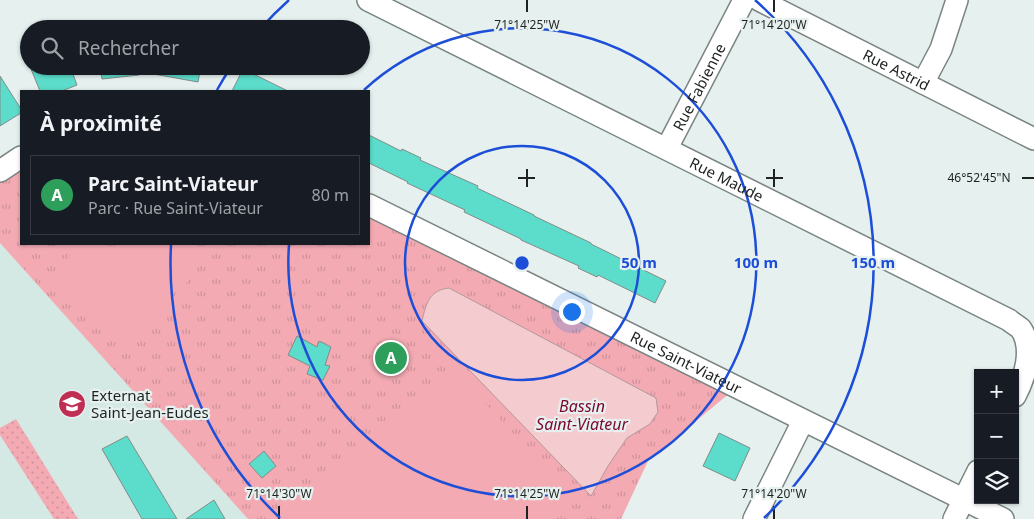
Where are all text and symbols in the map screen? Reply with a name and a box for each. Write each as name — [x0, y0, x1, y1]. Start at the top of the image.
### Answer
text: 71°14'25"W — [494, 16, 560, 33]
text: 71°14'20"W — [741, 16, 807, 33]
search box — [20, 20, 370, 75]
icon: search — [38, 34, 66, 62]
text: Rechercher — [78, 35, 179, 61]
street label: Rue Fabienne — [668, 40, 730, 134]
street label: Rue Astrid — [860, 44, 933, 95]
text: À proximité — [40, 109, 162, 137]
street label: Rue Maude — [687, 152, 767, 206]
text: 46°52'45"N — [947, 169, 1011, 186]
text: Parc Saint-Viateur — [88, 171, 258, 197]
text: A — [51, 184, 63, 206]
text: 80 m — [312, 184, 349, 206]
text: Parc · Rue Saint-Viateur — [88, 197, 263, 219]
text: 50 m — [621, 252, 657, 272]
text: 100 m — [734, 252, 778, 272]
text: 150 m — [851, 252, 895, 272]
centre of rings — [513, 254, 531, 272]
your location — [559, 299, 585, 325]
street label: Rue Saint-Viateur — [627, 326, 745, 398]
pin: A — [375, 339, 407, 377]
map controls — [974, 369, 1019, 504]
button: + — [974, 369, 1019, 414]
place label: Externat Saint-Jean-Eudes — [91, 385, 209, 422]
school or university icon: Externat Saint-Jean-Eudes — [57, 389, 87, 419]
water label: Bassin Saint-Viateur — [536, 395, 629, 435]
button: − — [974, 414, 1019, 459]
button: layers — [974, 459, 1019, 504]
text: 71°14'30"W — [246, 485, 312, 502]
text: 71°14'25"W — [494, 485, 560, 502]
text: 71°14'20"W — [741, 485, 807, 502]

